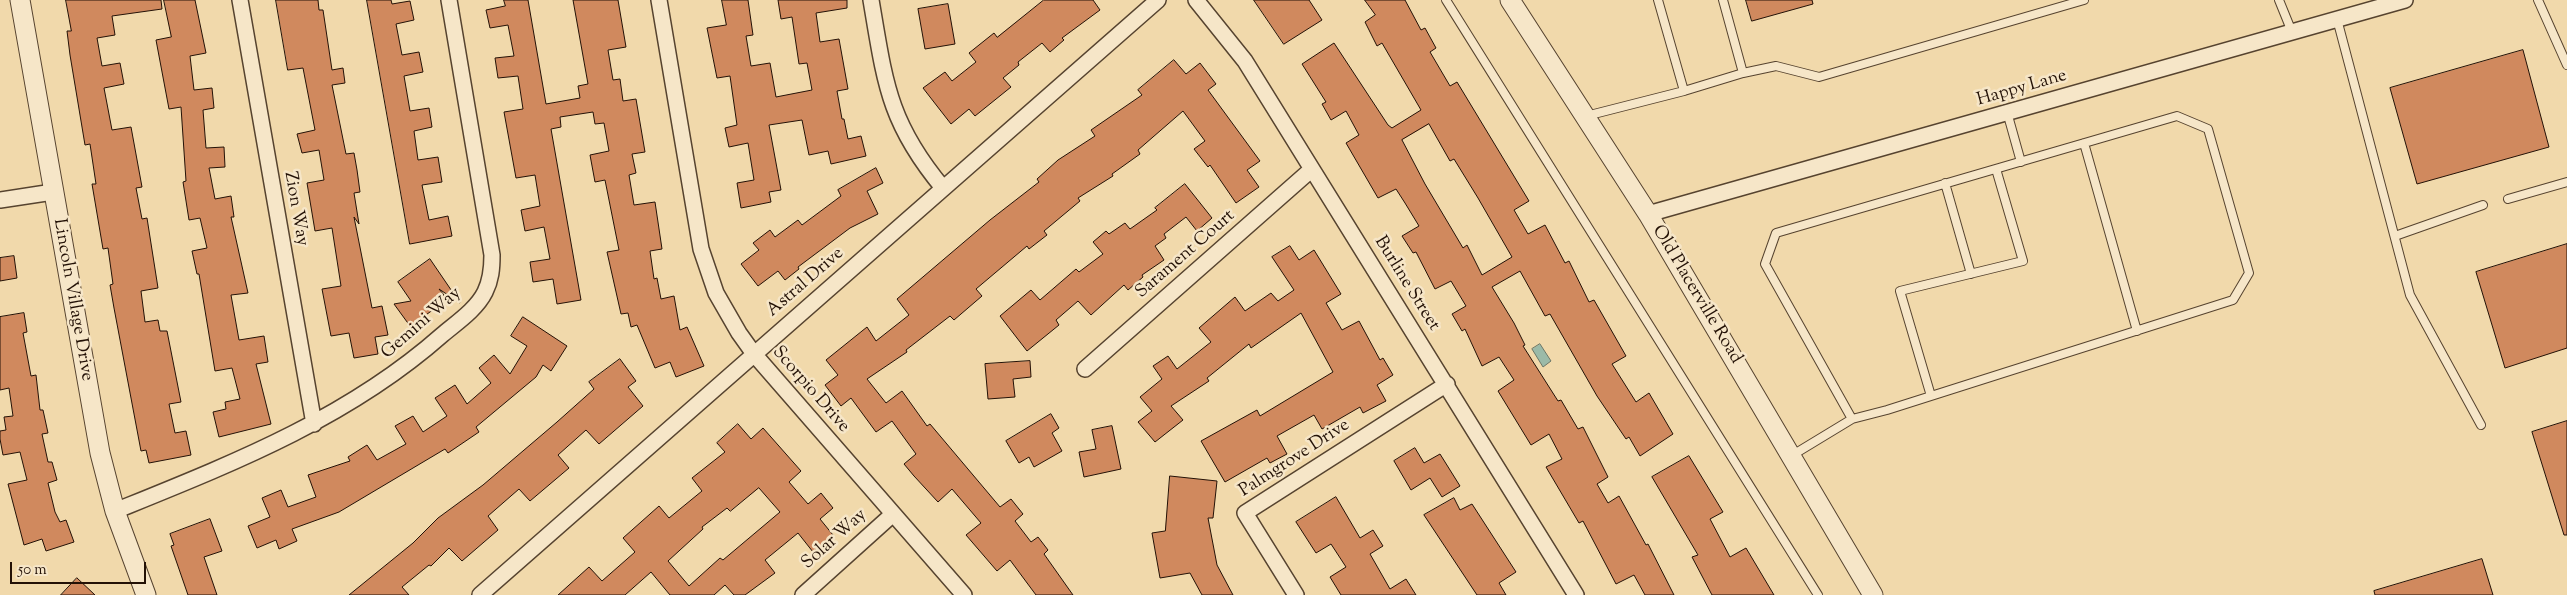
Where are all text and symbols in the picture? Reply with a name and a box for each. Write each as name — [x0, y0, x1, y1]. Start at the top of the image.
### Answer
street label: Happy Lane — [1975, 66, 2069, 112]
street label: Zion Way — [278, 170, 312, 248]
street label: Sarament Court — [1132, 206, 1240, 304]
street label: Lincoln Village Drive — [47, 217, 97, 383]
street label: Old Placerville Road — [1646, 222, 1746, 368]
street label: Burline Street — [1368, 233, 1444, 335]
street label: Astral Drive — [763, 244, 849, 322]
street label: Gemini Way — [378, 283, 466, 365]
street label: Scorpio Drive — [767, 342, 853, 438]
street label: Palmgrove Drive — [1236, 415, 1354, 503]
street label: Solar Way — [798, 505, 872, 575]
scale bar — [12, 552, 149, 584]
text: 50 m — [18, 560, 47, 581]

